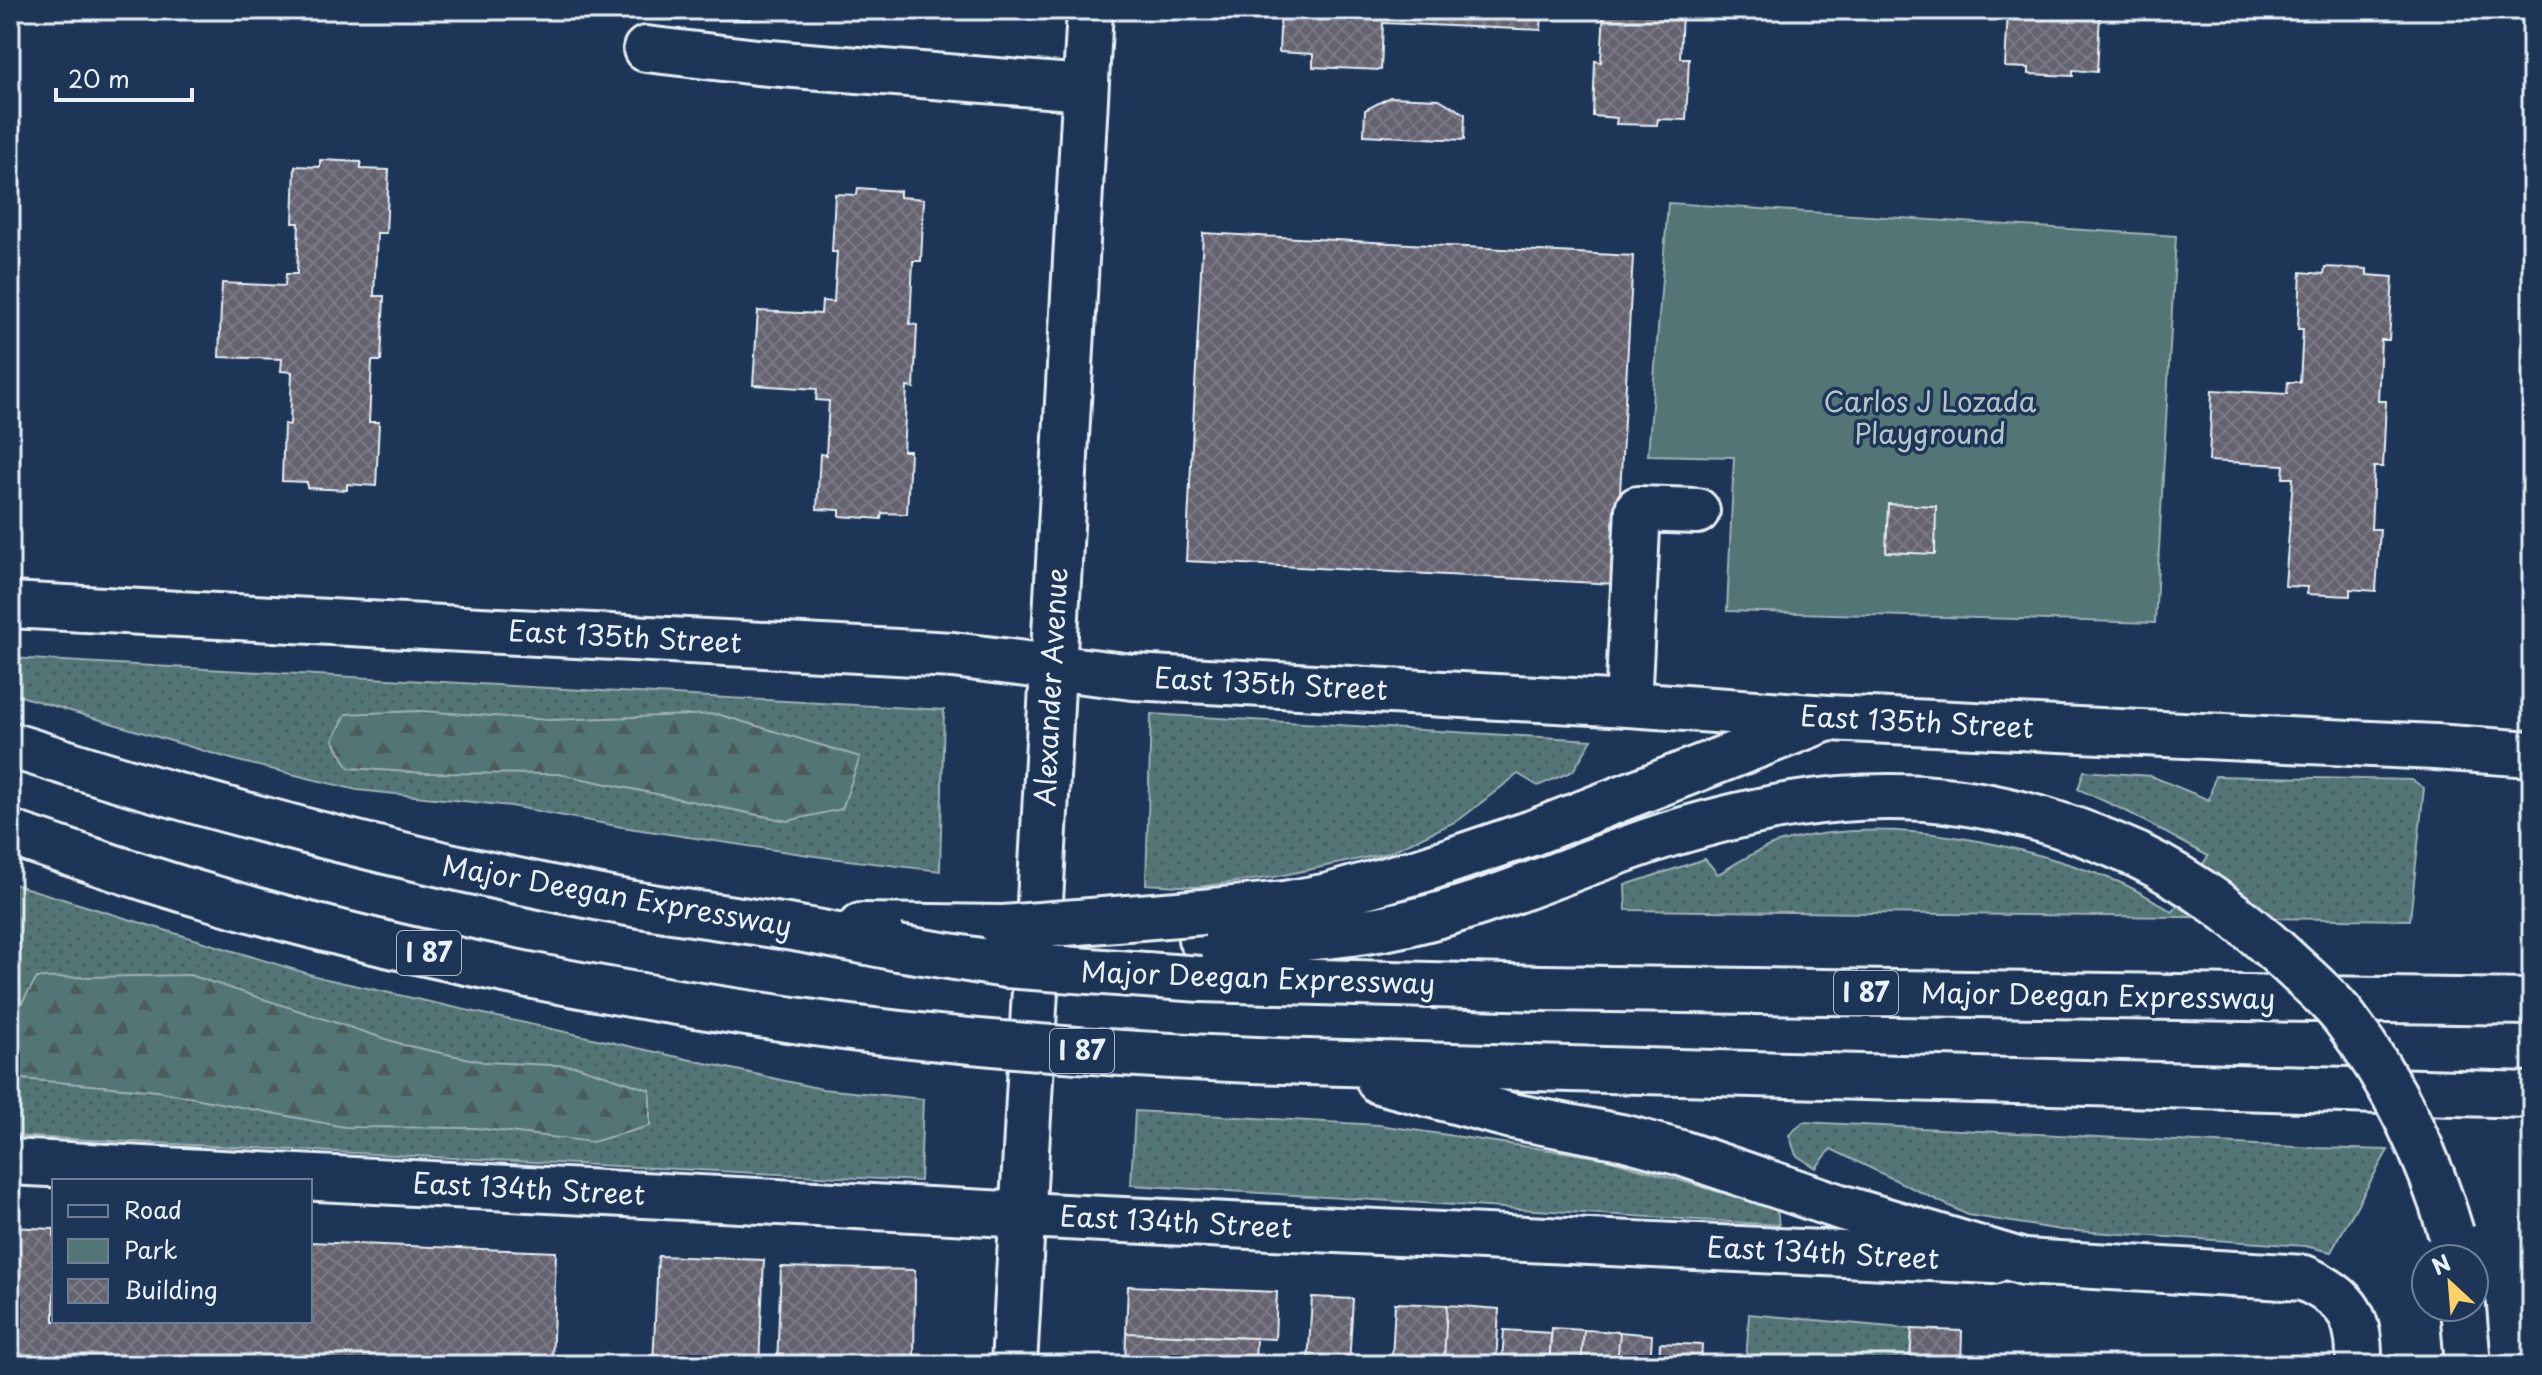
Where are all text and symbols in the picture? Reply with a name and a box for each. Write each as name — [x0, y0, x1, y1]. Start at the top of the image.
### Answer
scale bar — [56, 52, 192, 102]
text: 20 m — [68, 60, 130, 96]
park label: Carlos J Lozada Playground — [1824, 379, 2037, 454]
street label: Alexander Avenue — [1022, 566, 1077, 808]
street label: East 135th Street — [507, 608, 743, 663]
street label: East 135th Street — [1153, 655, 1389, 710]
street label: East 135th Street — [1799, 693, 2035, 748]
street label: Major Deegan Expressway — [439, 843, 795, 946]
road number: I 87 — [397, 931, 461, 975]
street label: Major Deegan Expressway — [1080, 949, 1436, 1004]
street label: Major Deegan Expressway — [1921, 970, 2276, 1019]
road number: I 87 — [1834, 971, 1898, 1015]
road number: I 87 — [1050, 1029, 1114, 1073]
street label: East 134th Street — [412, 1160, 646, 1215]
legend — [52, 1179, 312, 1323]
text: Road — [124, 1191, 182, 1227]
street label: East 134th Street — [1059, 1193, 1293, 1248]
street label: East 134th Street — [1706, 1224, 1940, 1279]
text: Park — [124, 1231, 178, 1267]
north arrow — [2410, 1243, 2490, 1323]
text: N — [2426, 1245, 2456, 1282]
text: Building — [124, 1271, 218, 1307]

